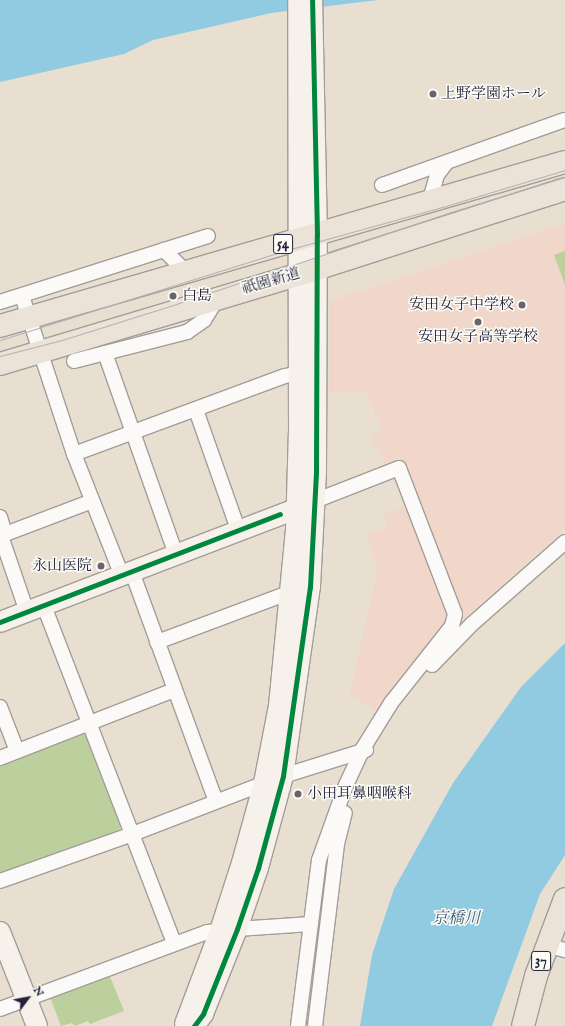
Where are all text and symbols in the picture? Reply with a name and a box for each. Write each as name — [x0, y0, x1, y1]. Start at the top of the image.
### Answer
place label: 上野学園ホール — [441, 85, 546, 103]
marker: 上野学園ホール — [428, 89, 438, 99]
road number: 54 — [273, 232, 293, 256]
street label: 祇園新道 — [240, 264, 302, 298]
place label: 白島 — [182, 287, 212, 305]
marker: 白島 — [167, 290, 179, 302]
place label: 安田女子中学校 — [409, 296, 514, 314]
marker: 安田女子中学校 — [517, 300, 527, 310]
marker: 安田女子高等学校 — [473, 317, 483, 327]
place label: 安田女子高等学校 — [418, 328, 538, 346]
place label: 永山医院 — [32, 557, 92, 575]
marker: 永山医院 — [95, 560, 107, 572]
place label: 小田耳鼻咽喉科 — [307, 785, 412, 803]
marker: 小田耳鼻咽喉科 — [292, 788, 304, 800]
water label: 京橋川 — [432, 909, 480, 929]
road number: 37 — [531, 949, 551, 973]
north arrow — [8, 978, 48, 1018]
text: N — [30, 984, 47, 999]

